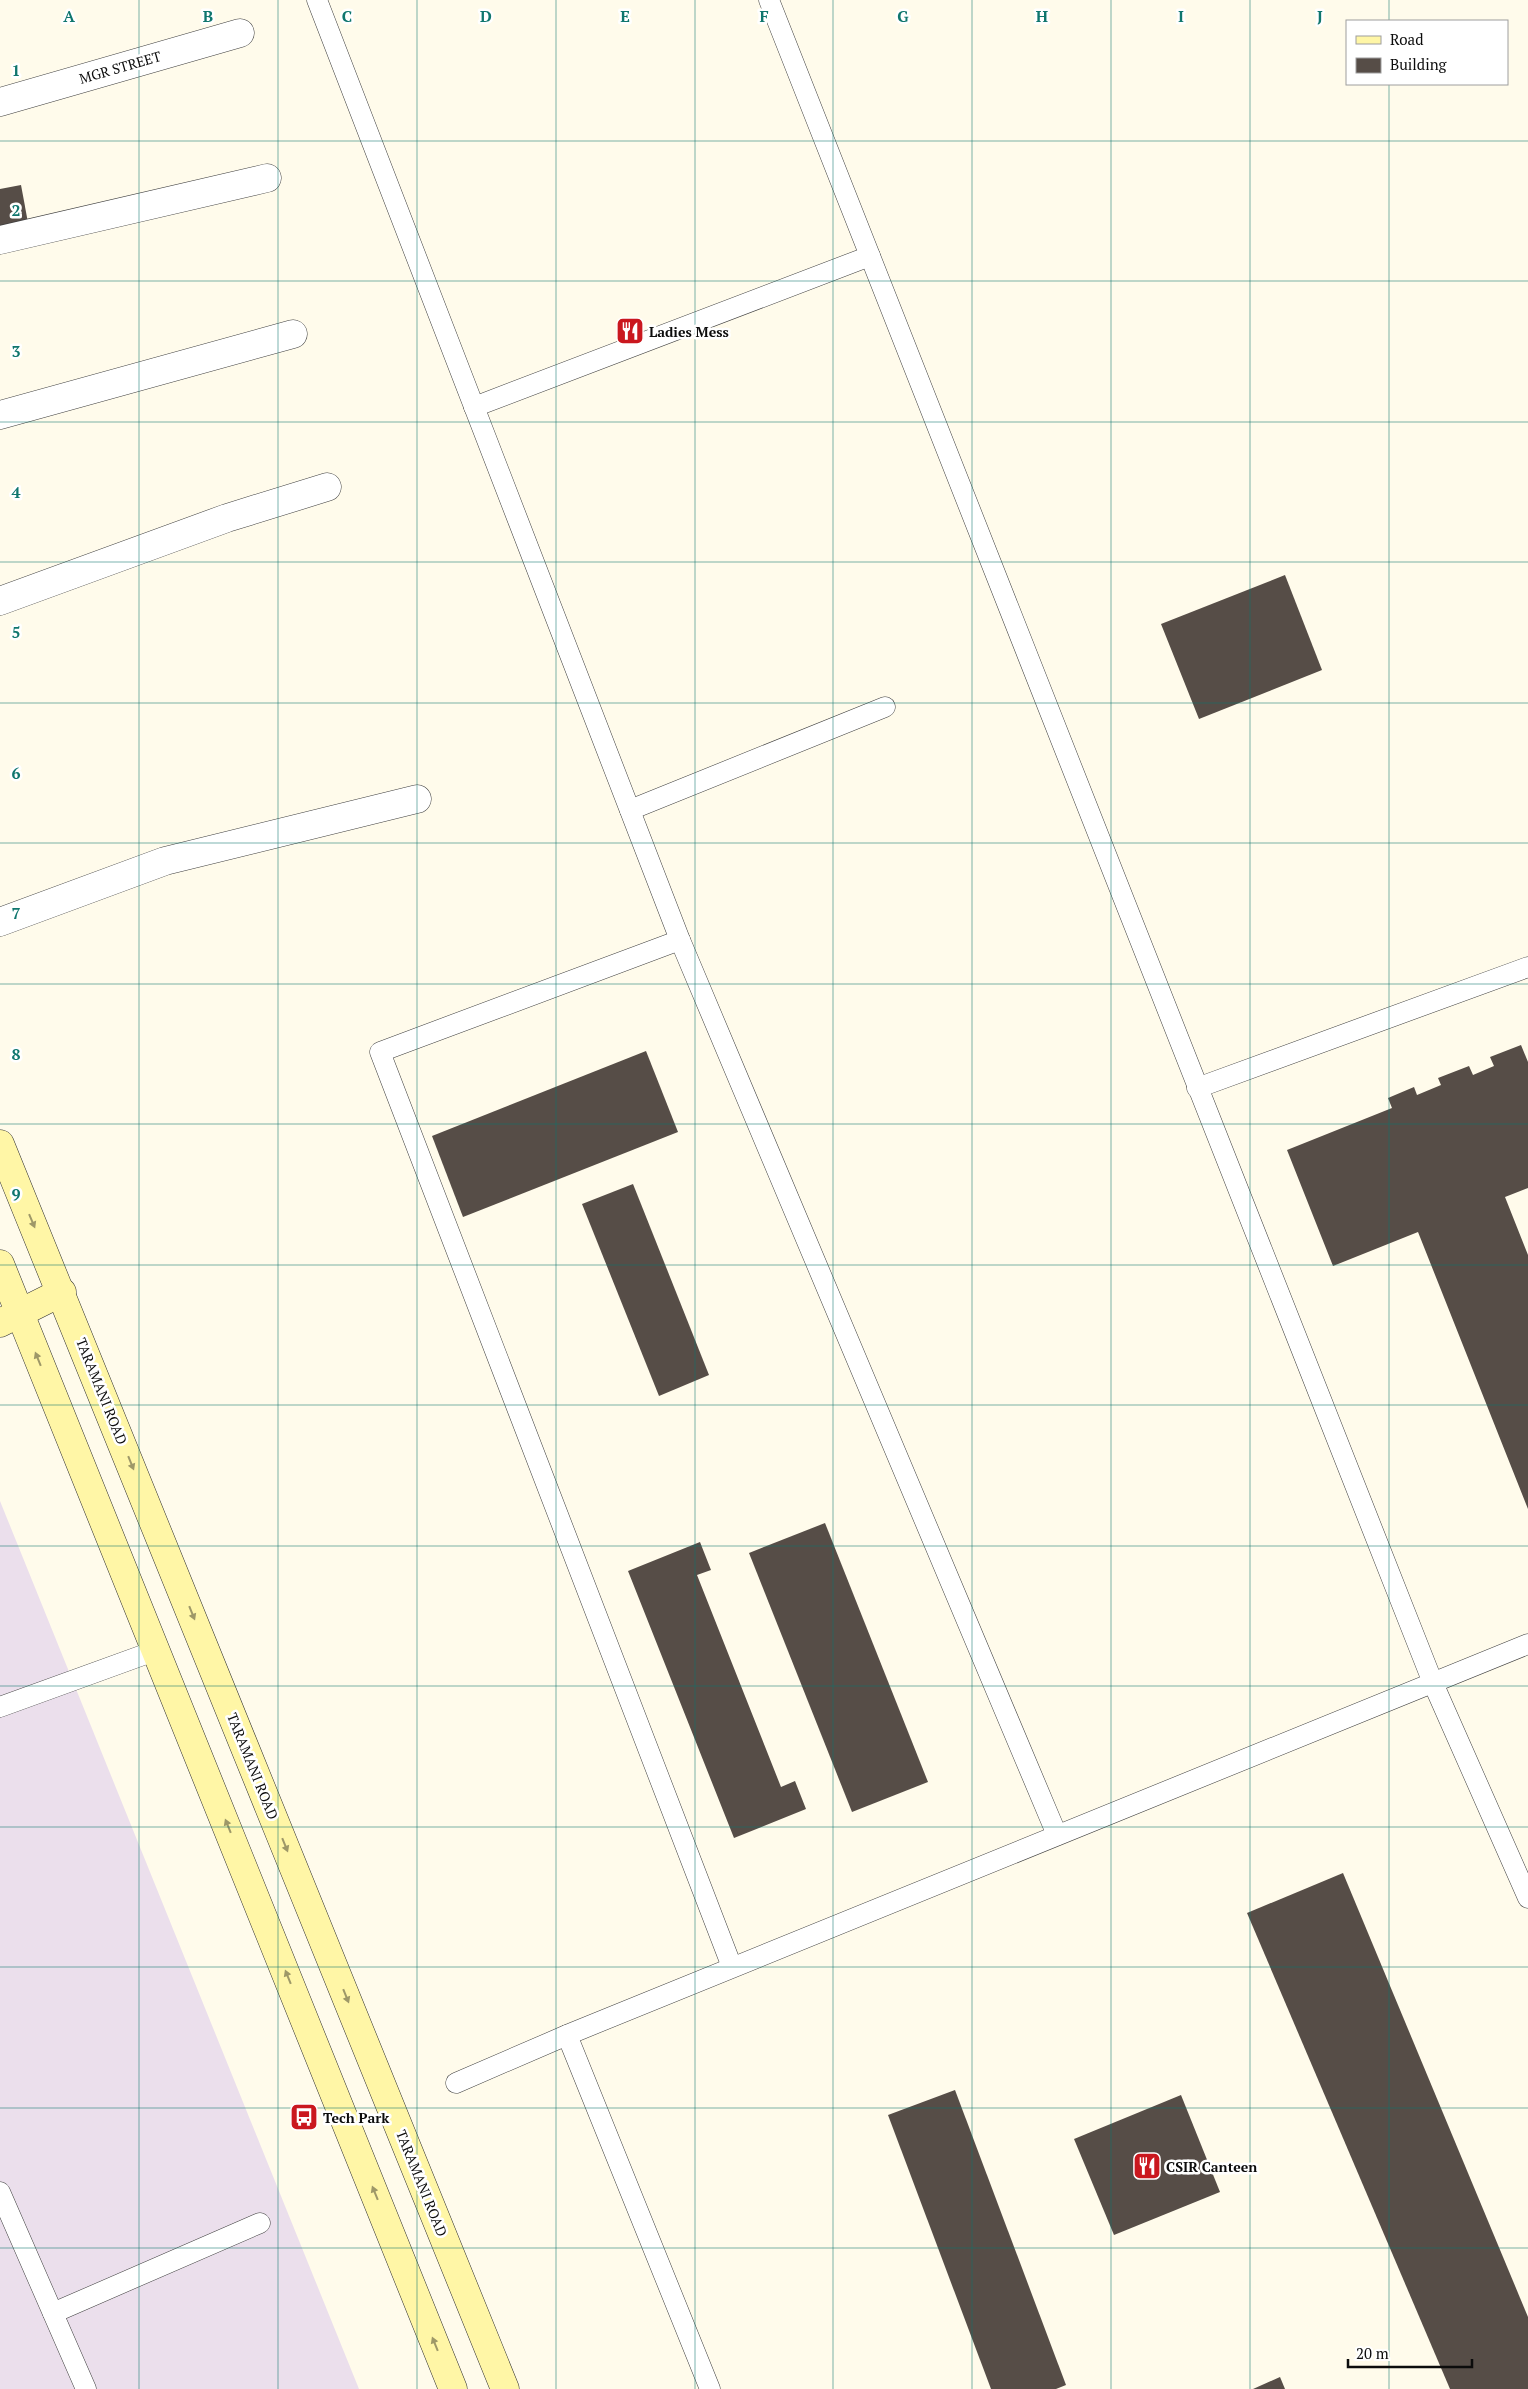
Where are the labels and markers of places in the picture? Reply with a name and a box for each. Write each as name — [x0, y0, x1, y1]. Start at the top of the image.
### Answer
restaurant icon: Ladies Mess — [615, 316, 645, 346]
place label: Ladies Mess — [649, 322, 729, 341]
bus stop icon: Tech Park — [289, 2102, 319, 2132]
place label: Tech Park — [323, 2108, 390, 2127]
restaurant icon: CSIR Canteen — [1132, 2151, 1162, 2181]
place label: CSIR Canteen — [1166, 2157, 1257, 2176]

